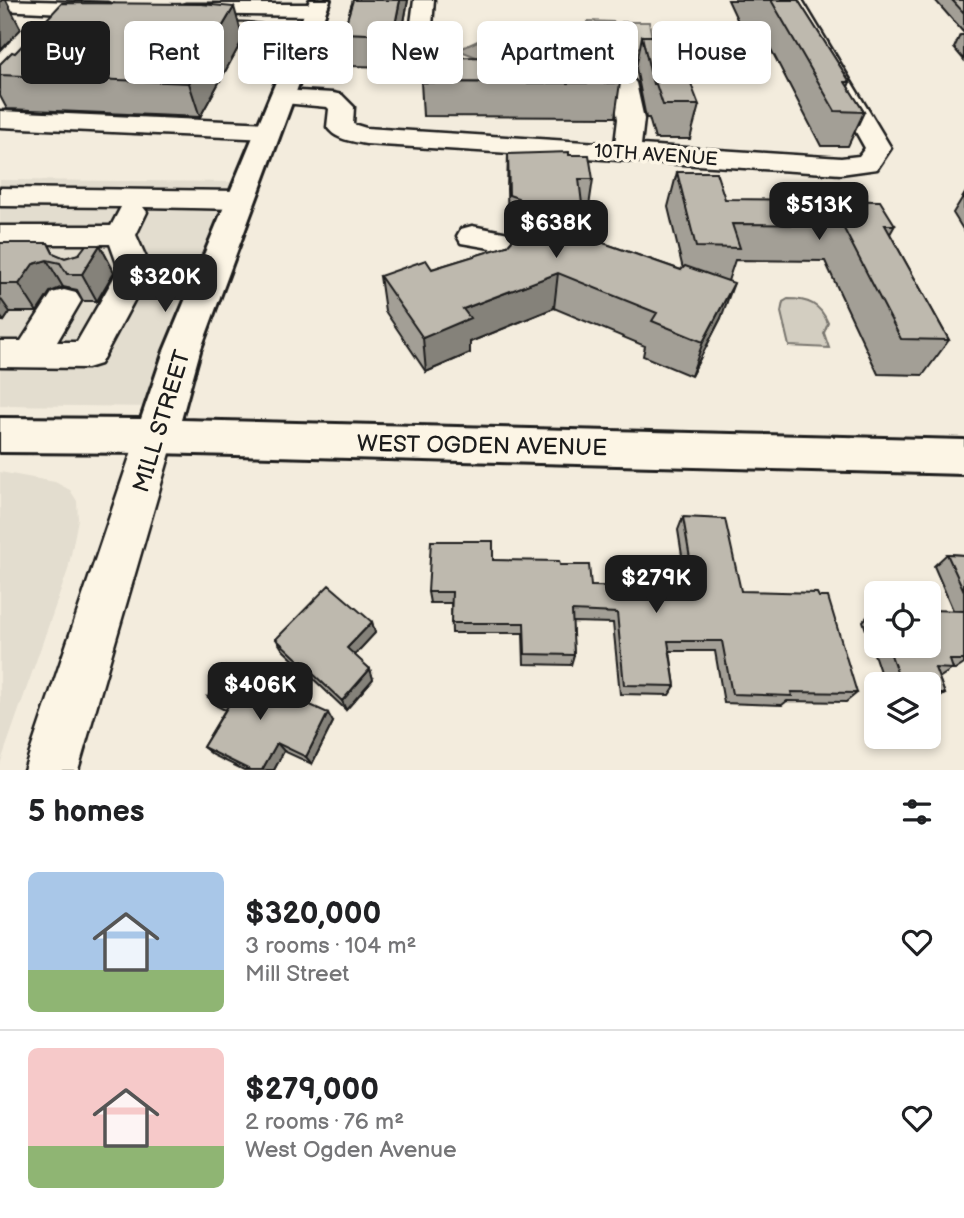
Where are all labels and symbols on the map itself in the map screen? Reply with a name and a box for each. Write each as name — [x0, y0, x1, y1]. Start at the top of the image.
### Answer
street label: 10TH AVENUE — [593, 140, 719, 171]
pin: $513K — [770, 182, 868, 242]
pin: $638K — [507, 201, 605, 260]
pin: $320K — [116, 254, 214, 314]
street label: MILL STREET — [127, 347, 197, 496]
street label: WEST OGDEN AVENUE — [357, 430, 607, 462]
pin: $279K — [607, 556, 705, 615]
pin: $406K — [211, 662, 309, 722]

